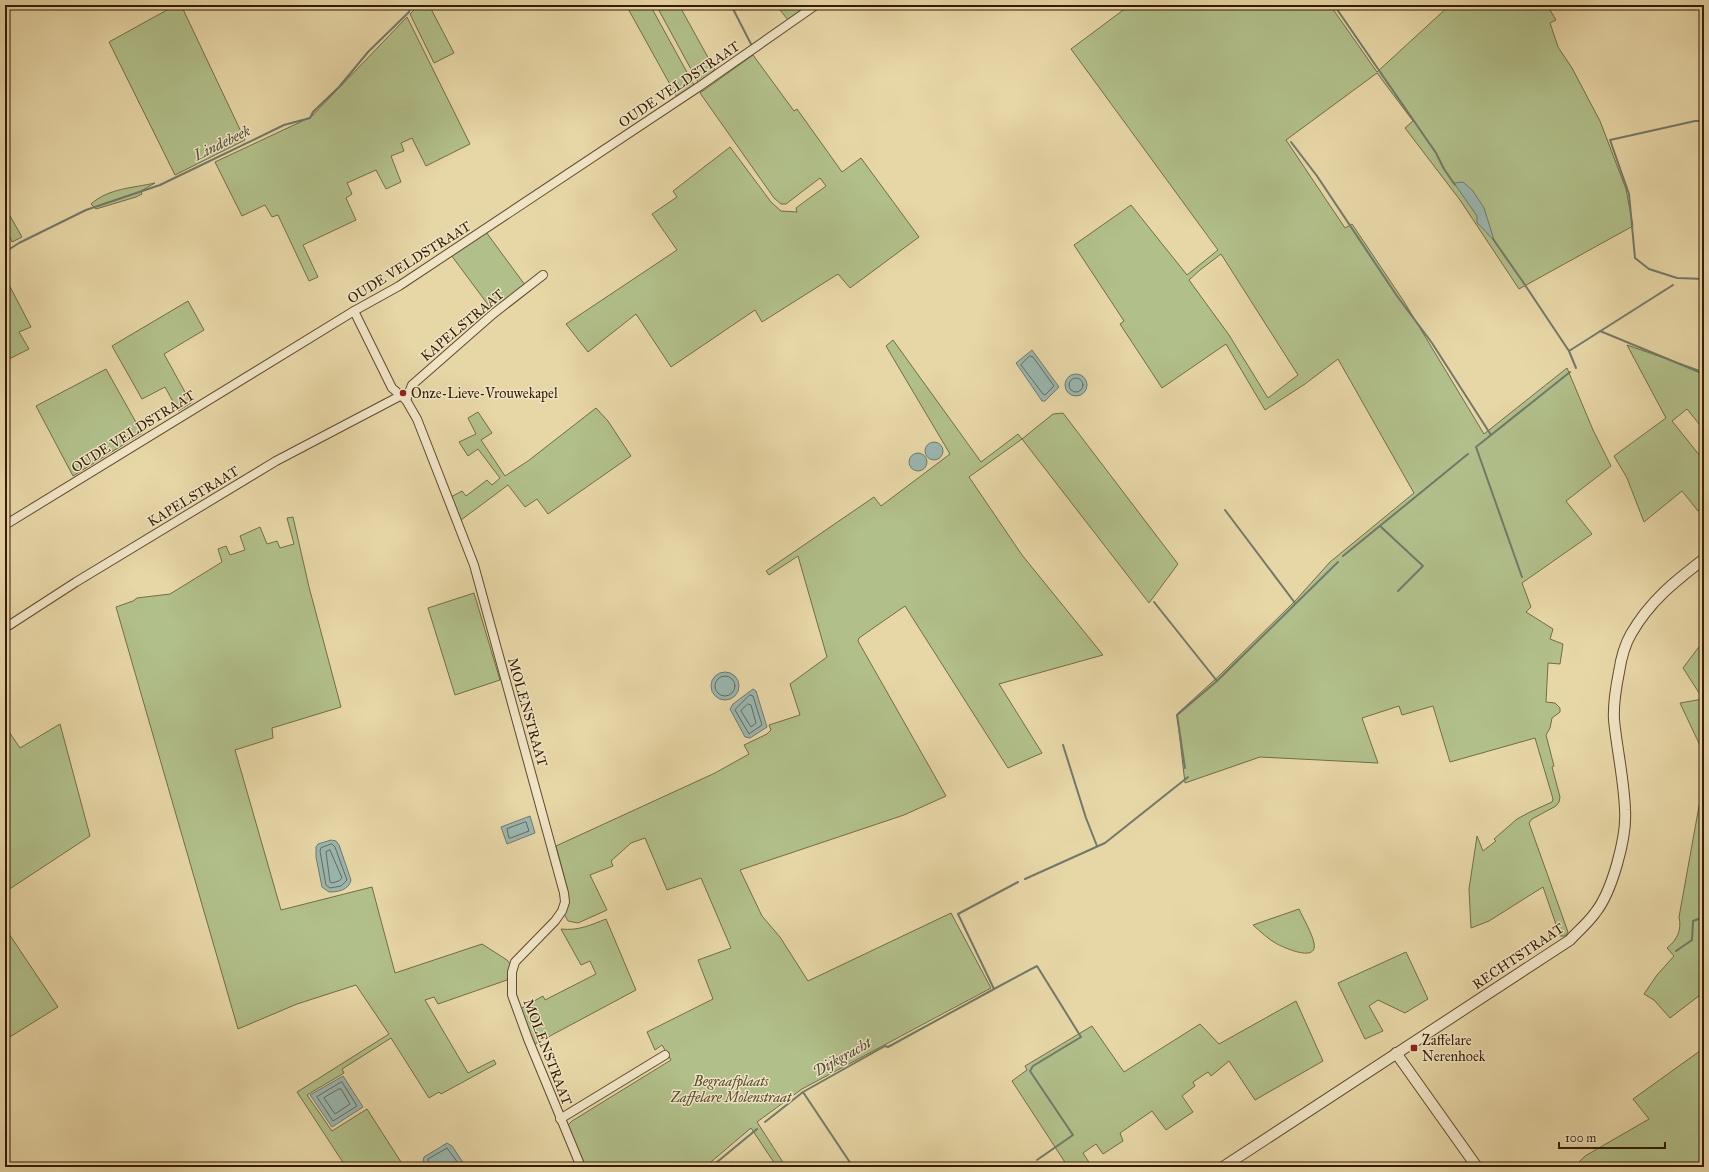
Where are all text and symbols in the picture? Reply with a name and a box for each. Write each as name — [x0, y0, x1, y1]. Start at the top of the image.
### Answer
street label: OUDE VELDSTRAAT — [616, 37, 743, 131]
water label: Lindebeek — [190, 121, 254, 165]
street label: OUDE VELDSTRAAT — [344, 217, 474, 307]
street label: KAPELSTRAAT — [417, 285, 508, 365]
place label: Onze-Lieve-Vrouwekapel — [411, 385, 558, 402]
street label: OUDE VELDSTRAAT — [68, 386, 198, 476]
marker: Onze-Lieve-Vrouwekapel — [398, 388, 408, 398]
street label: KAPELSTRAAT — [145, 462, 242, 530]
street label: MOLENSTRAAT — [504, 656, 551, 769]
street label: RECHTSTRAAT — [1469, 919, 1568, 993]
street label: MOLENSTRAAT — [519, 997, 576, 1108]
place label: Zaffelare Nerenhoek — [1422, 1032, 1486, 1065]
water label: Dijkgracht — [810, 1033, 876, 1080]
marker: Zaffelare Nerenhoek — [1409, 1043, 1419, 1053]
park label: Begraafplaats Zaffelare Molenstraat — [670, 1073, 793, 1106]
scale bar — [1559, 1124, 1665, 1150]
text: 100 m — [1565, 1131, 1596, 1145]

